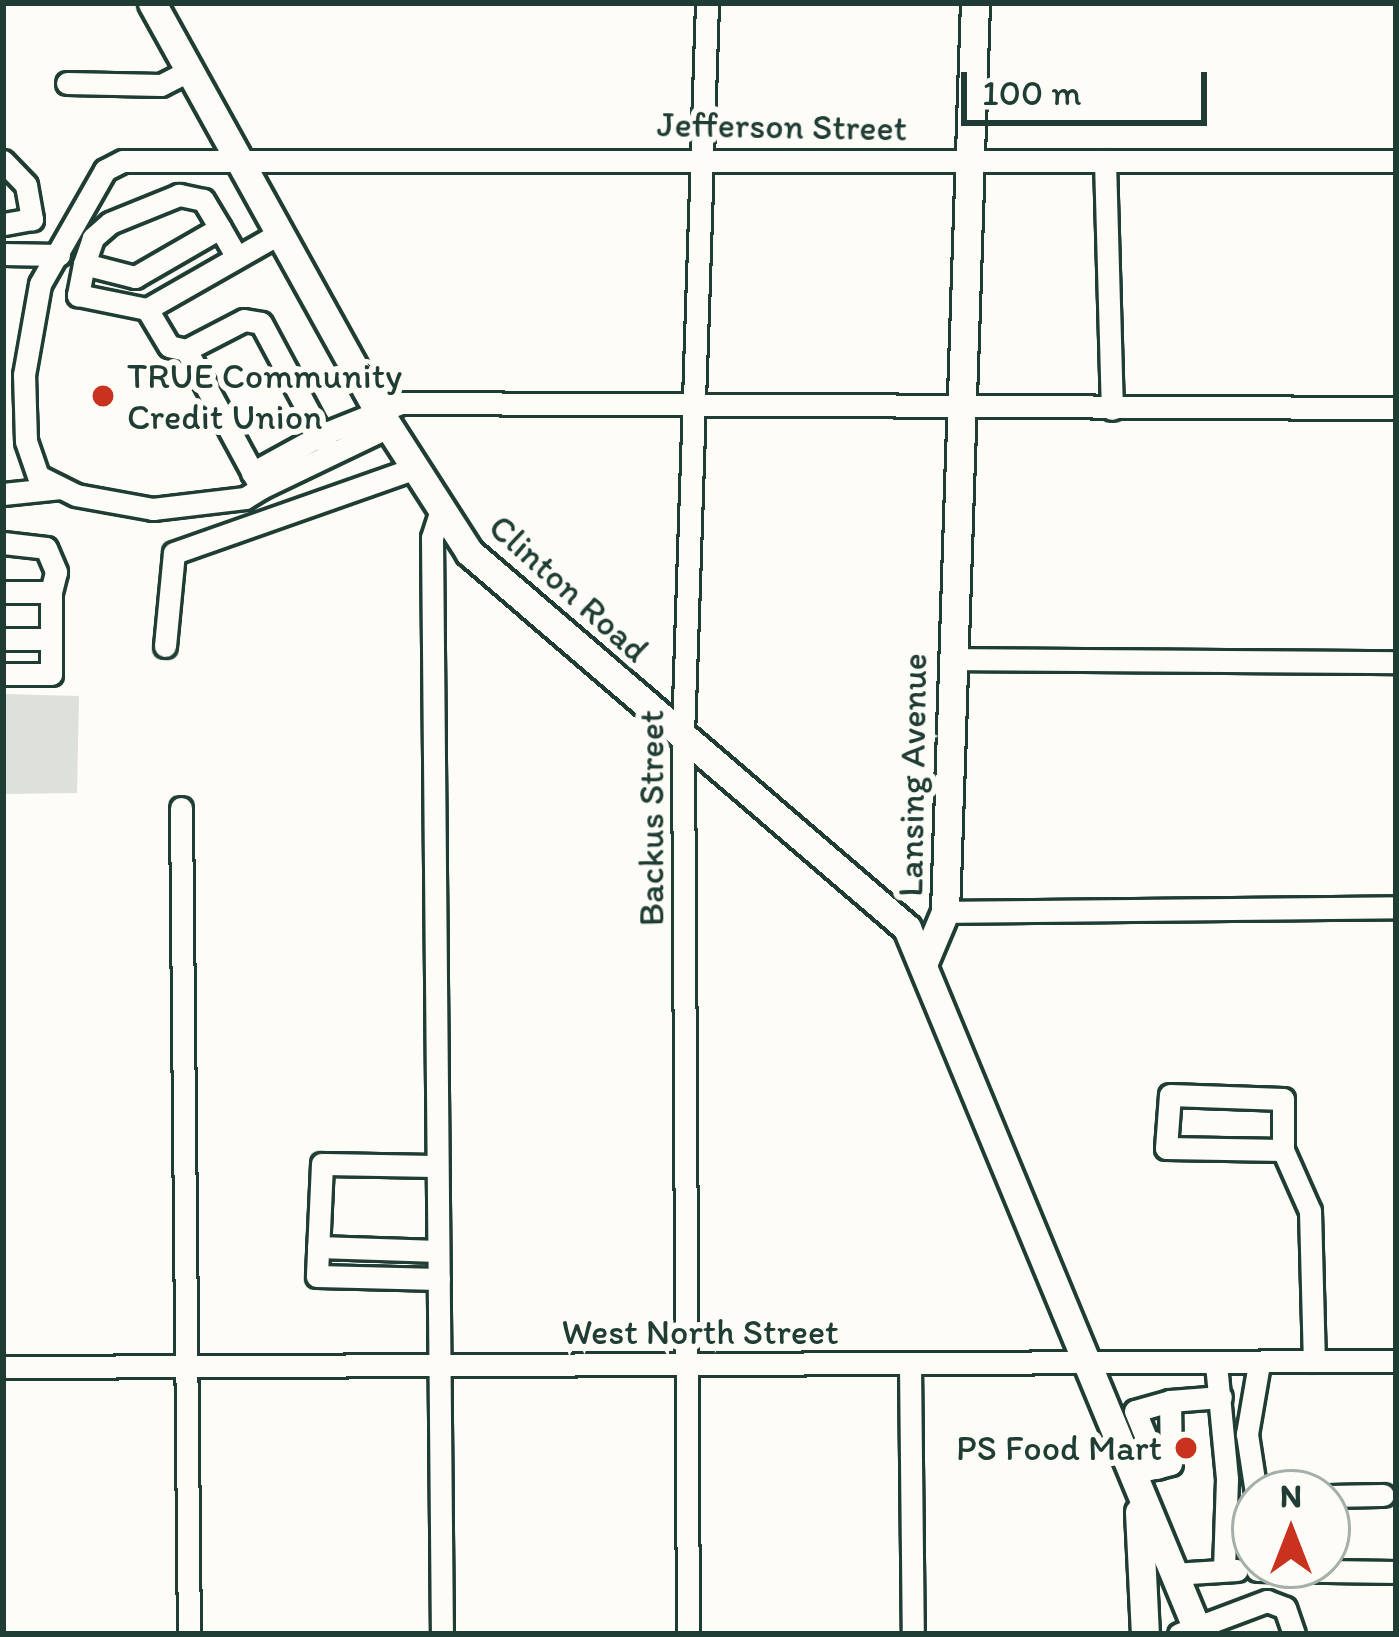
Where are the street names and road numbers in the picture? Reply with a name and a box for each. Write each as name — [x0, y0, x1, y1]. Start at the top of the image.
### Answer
street label: Jefferson Street — [656, 102, 908, 150]
street label: Clinton Road — [480, 505, 658, 671]
street label: Lansing Avenue — [888, 654, 936, 896]
street label: Backus Street — [629, 710, 673, 926]
street label: West North Street — [561, 1310, 839, 1354]

